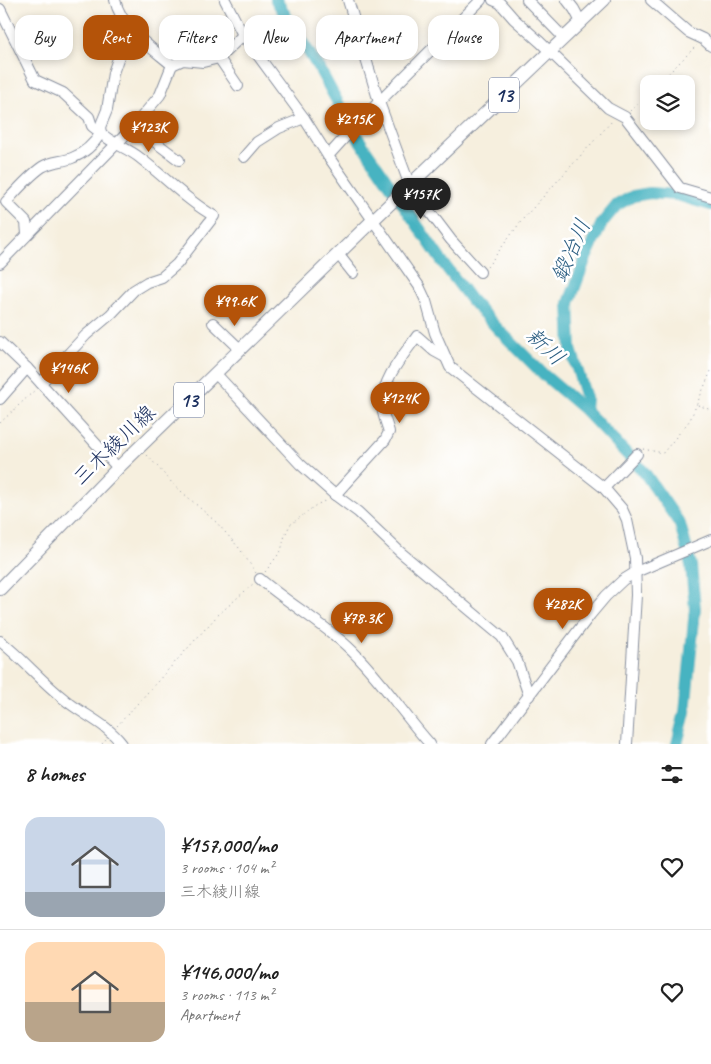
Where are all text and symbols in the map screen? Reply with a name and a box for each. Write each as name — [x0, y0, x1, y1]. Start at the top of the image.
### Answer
chip: Buy — [15, 15, 73, 60]
chip: Rent — [83, 15, 149, 60]
chip: Filters — [159, 15, 234, 60]
chip: New — [244, 15, 306, 60]
chip: Apartment — [316, 15, 418, 60]
chip: House — [428, 15, 499, 60]
map controls — [640, 75, 695, 130]
button: layers — [640, 75, 695, 130]
road number: 13 — [489, 78, 519, 112]
pin: ¥215K — [319, 102, 389, 145]
text: ¥215K — [336, 109, 372, 129]
pin: ¥123K — [114, 110, 184, 153]
text: ¥123K — [131, 117, 167, 137]
pin: ¥157K — [386, 178, 456, 220]
text: ¥157K — [403, 184, 439, 204]
water label: 鍛冶川 — [545, 215, 597, 286]
pin: ¥99.6K — [194, 284, 276, 327]
text: ¥99.6K — [215, 291, 255, 311]
water label: 新川 — [520, 321, 571, 372]
pin: ¥146K — [34, 352, 104, 394]
text: ¥146K — [50, 358, 88, 378]
road number: 13 — [174, 382, 204, 418]
pin: ¥124K — [365, 382, 435, 424]
text: ¥124K — [382, 388, 418, 408]
street label: 三木綾川線 — [67, 399, 161, 491]
pin: ¥282K — [528, 588, 598, 630]
text: ¥282K — [545, 594, 581, 614]
pin: ¥78.3K — [321, 602, 403, 644]
text: ¥78.3K — [342, 608, 382, 628]
icon: filters — [658, 760, 686, 788]
text: 8 homes — [25, 761, 84, 787]
text: ¥157,000/mo — [180, 832, 277, 858]
icon: home — [65, 837, 125, 897]
icon: heart — [658, 853, 686, 881]
text: 3 rooms · 104 m² — [180, 858, 274, 878]
text: 三木綾川線 — [180, 882, 260, 902]
text: ¥146,000/mo — [180, 959, 278, 985]
icon: home — [65, 962, 125, 1022]
icon: heart — [658, 978, 686, 1006]
text: 3 rooms · 113 m² — [180, 985, 274, 1005]
text: Apartment — [180, 1005, 239, 1025]

